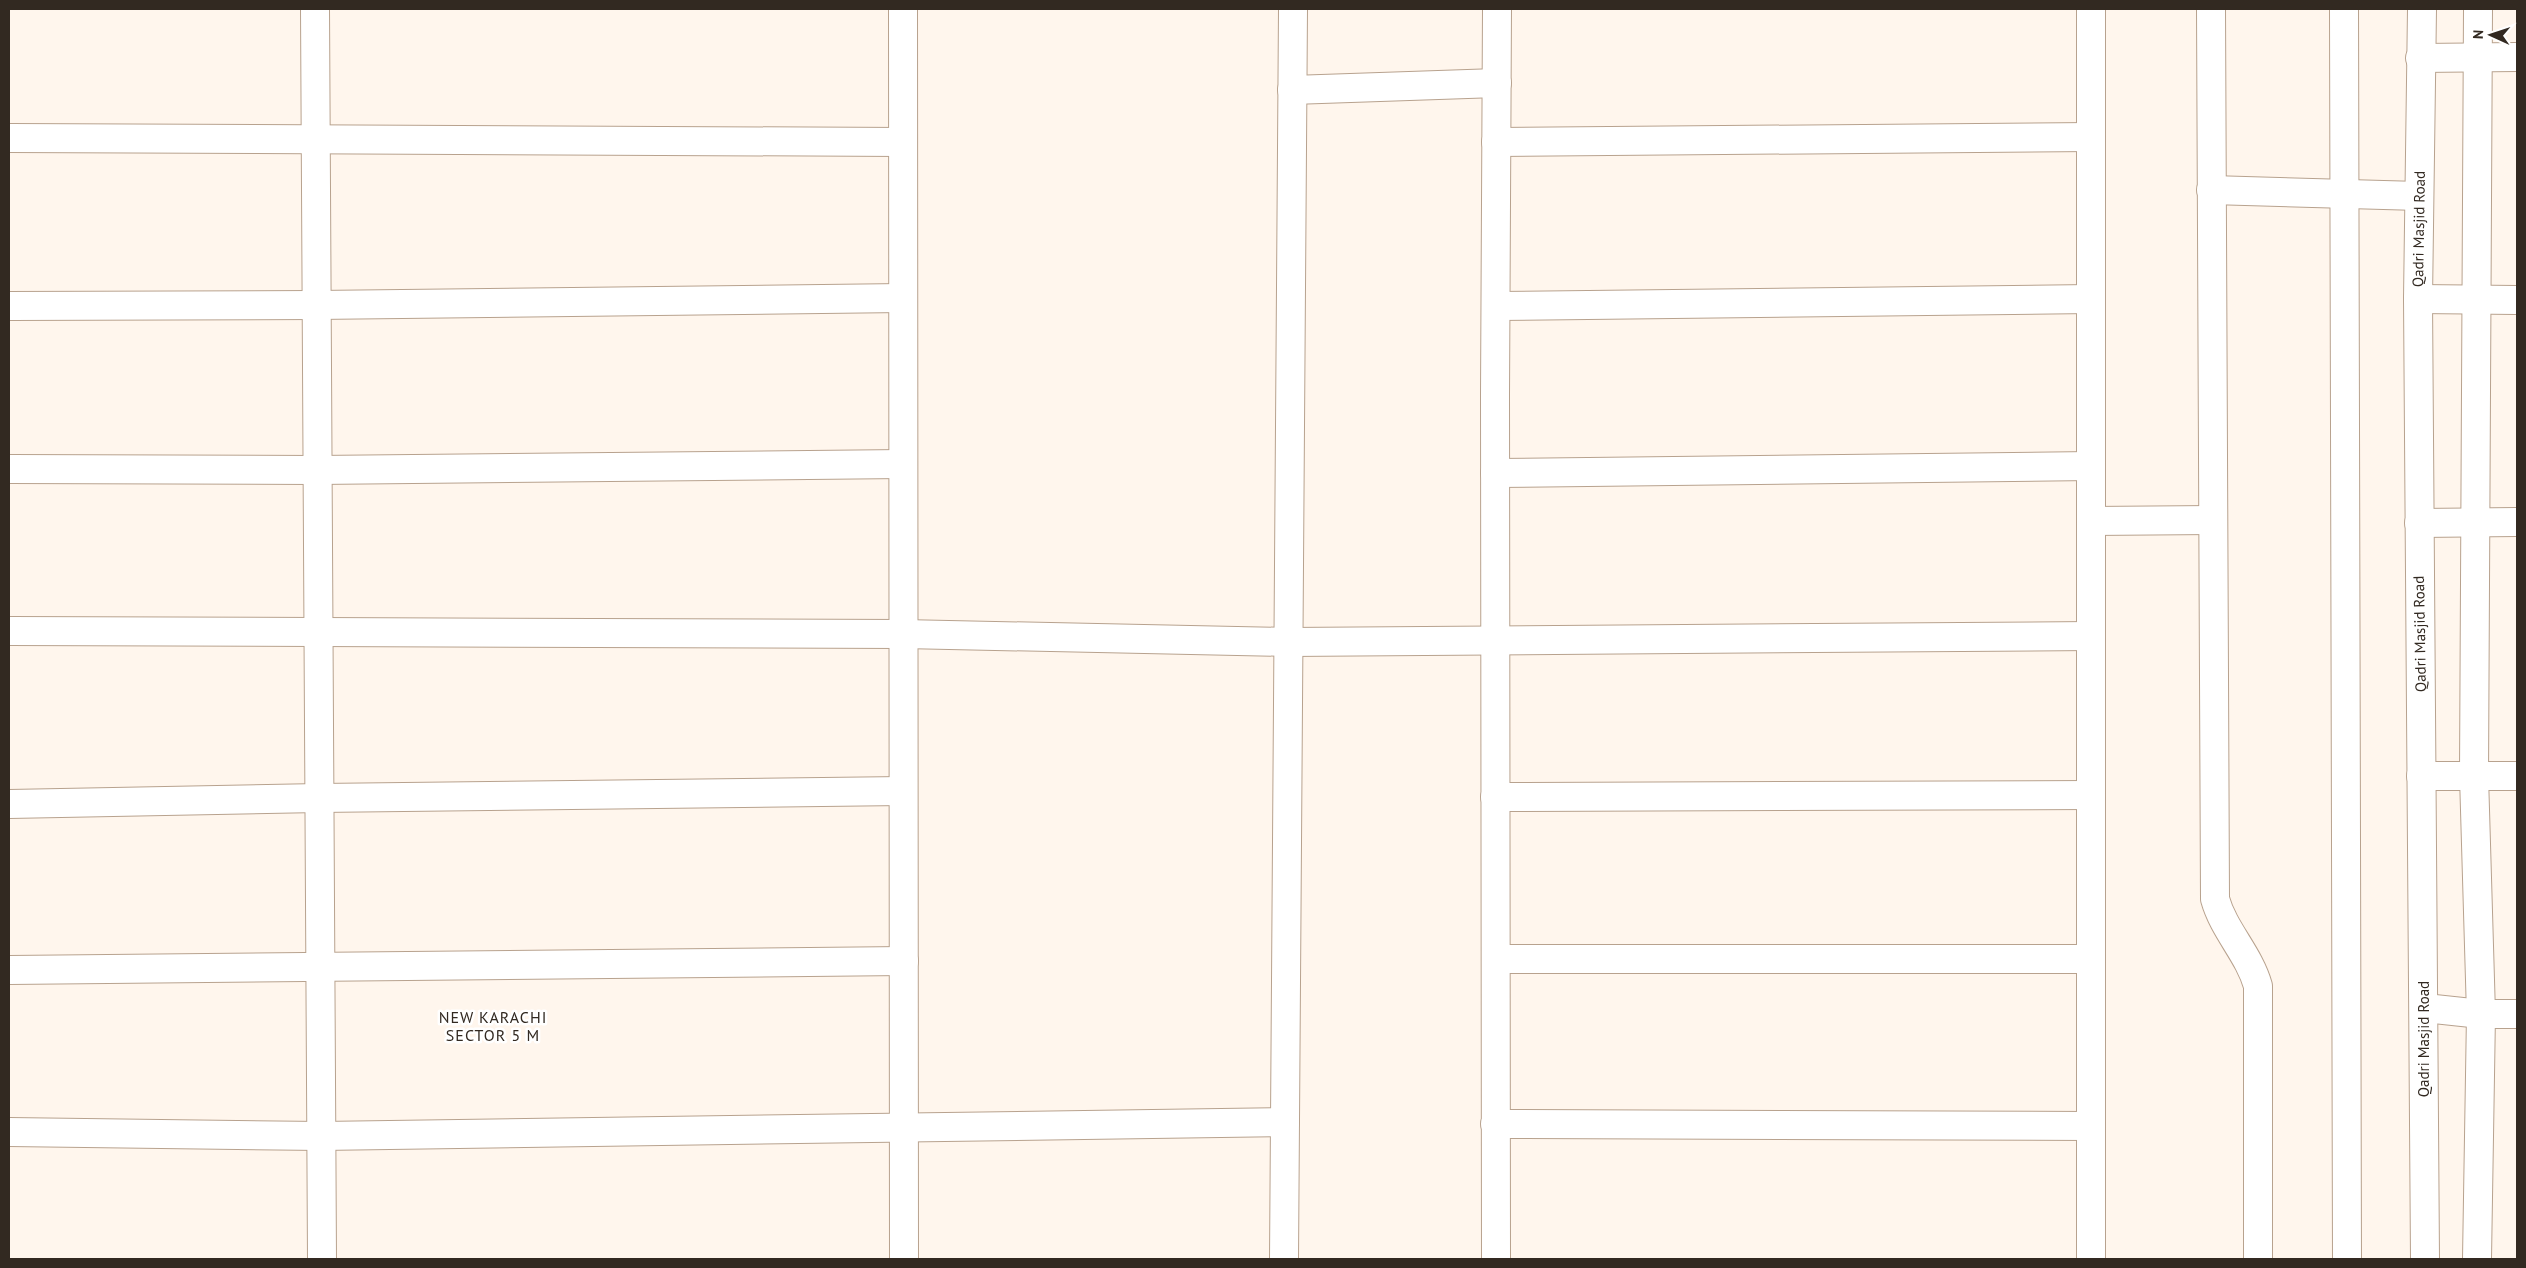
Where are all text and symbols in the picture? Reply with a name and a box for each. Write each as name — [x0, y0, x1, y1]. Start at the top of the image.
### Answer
north arrow — [2466, 10, 2516, 60]
text: N — [2469, 29, 2487, 39]
street label: Qadri Masjid Road — [2408, 171, 2429, 287]
street label: Qadri Masjid Road — [2409, 576, 2430, 692]
street label: Qadri Masjid Road — [2414, 981, 2433, 1097]
district label: NEW KARACHI SECTOR 5 M — [439, 1007, 547, 1045]

